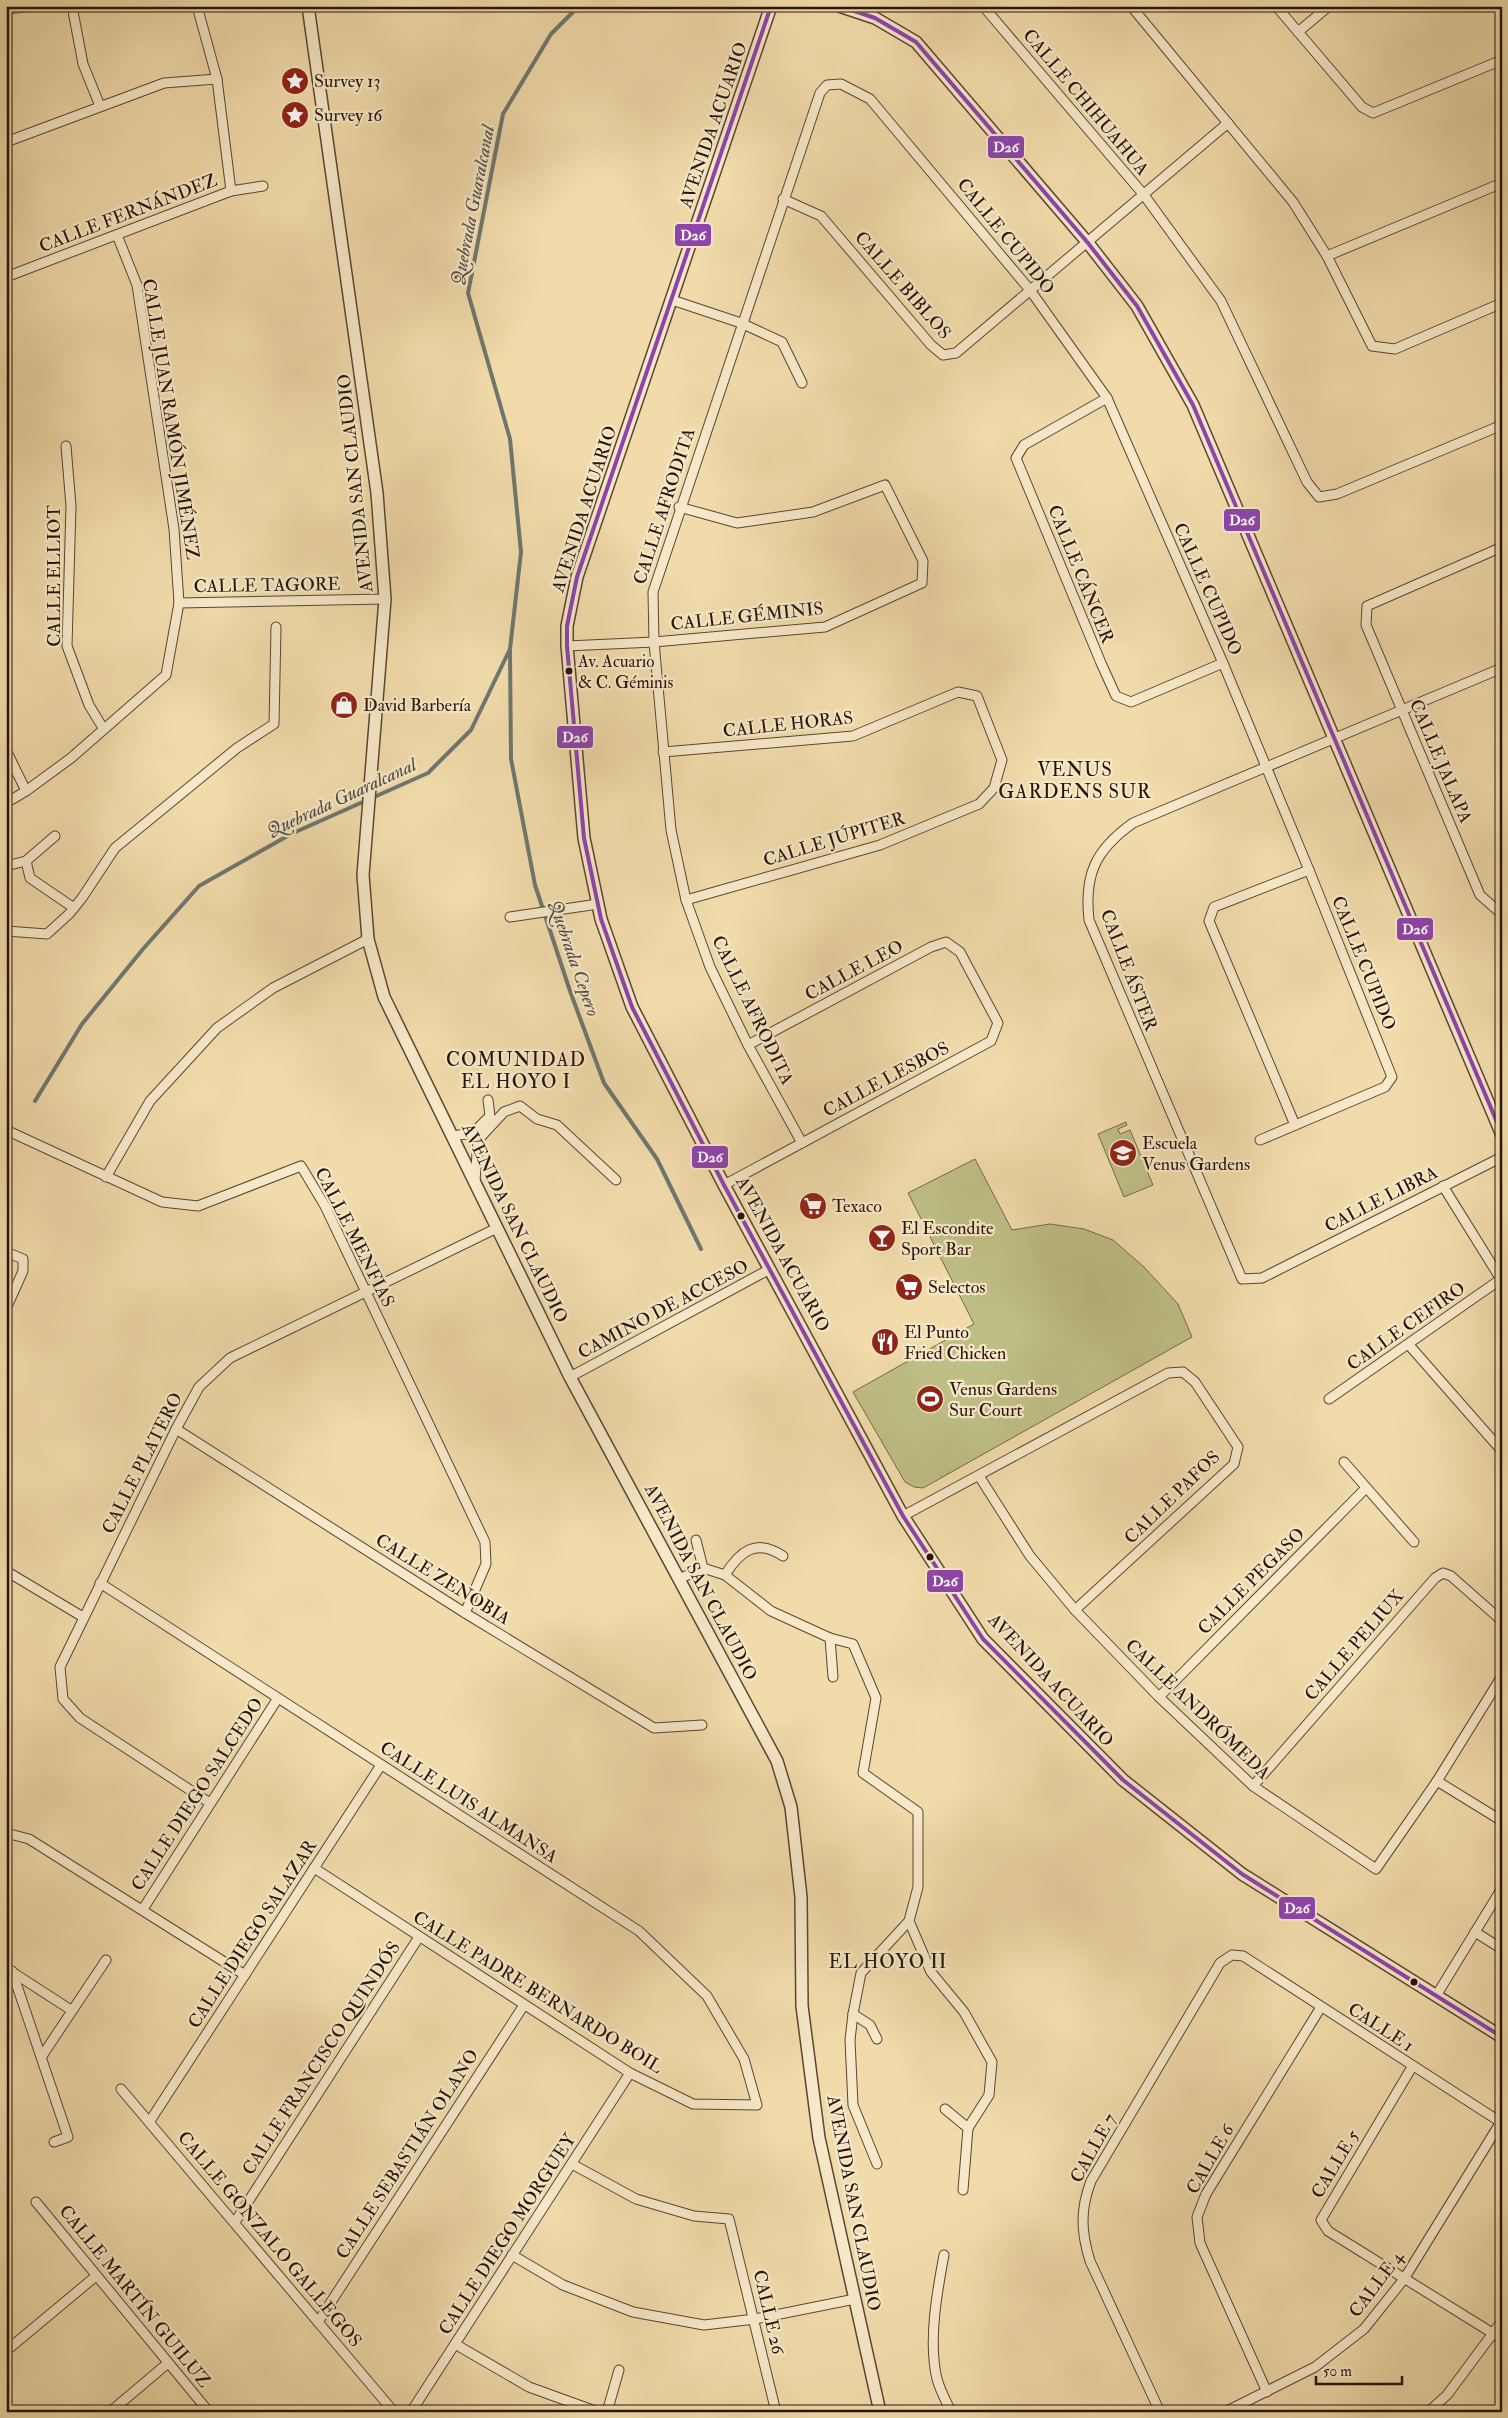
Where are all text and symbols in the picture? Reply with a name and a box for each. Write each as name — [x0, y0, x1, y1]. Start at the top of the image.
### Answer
street label: CALLE CHIHUAHUA — [1018, 24, 1154, 181]
street label: AVENIDA ACUARIO — [674, 39, 753, 212]
place icon: Survey 13 — [280, 66, 310, 96]
place label: Survey 13 — [314, 70, 380, 93]
place icon: Survey 16 — [280, 100, 310, 130]
place label: Survey 16 — [314, 104, 383, 127]
water label: Quebrada Guaralcanal — [446, 122, 501, 287]
line badge: D26 — [987, 135, 1025, 159]
text: D26 — [993, 139, 1020, 156]
street label: CALLE FERNÁNDEZ — [36, 169, 220, 258]
street label: CALLE CUPIDO — [952, 174, 1059, 299]
line badge: D26 — [674, 223, 712, 247]
street label: CALLE BIBLOS — [849, 226, 956, 344]
text: D26 — [680, 227, 707, 244]
street label: CALLE JUAN RAMÓN JIMÉNEZ — [137, 277, 204, 561]
street label: AVENIDA SAN CLAUDIO — [333, 373, 378, 594]
street label: AVENIDA ACUARIO — [546, 423, 622, 596]
street label: CALLE AFRODITA — [628, 424, 701, 587]
street label: CALLE CÁNCER — [1042, 502, 1119, 648]
street label: CALLE ELLIOT — [43, 505, 66, 647]
line badge: D26 — [1223, 508, 1261, 532]
text: D26 — [1229, 512, 1256, 529]
street label: CALLE CUPIDO — [1168, 519, 1247, 659]
street label: CALLE TAGORE — [193, 573, 341, 598]
street label: CALLE GÉMINIS — [669, 597, 825, 636]
place label: Av. Acuario & C. Géminis — [577, 651, 673, 693]
marker: Av. Acuario & C. Géminis — [564, 666, 574, 676]
shop icon: David Barbería — [329, 690, 359, 720]
place label: David Barbería — [363, 694, 472, 717]
street label: CALLE JALAPA — [1404, 696, 1477, 827]
street label: CALLE HORAS — [722, 706, 854, 743]
line badge: D26 — [556, 725, 594, 749]
text: D26 — [562, 729, 589, 746]
water label: Quebrada Guaralcanal — [263, 752, 421, 843]
district label: VENUS GARDENS SUR — [998, 758, 1152, 804]
street label: CALLE JÚPITER — [761, 807, 909, 872]
street label: CALLE CUPIDO — [1326, 893, 1401, 1034]
water label: Quebrada Cepero — [543, 897, 605, 1020]
street label: CALLE ÁSTER — [1095, 906, 1163, 1035]
line badge: D26 — [1396, 917, 1434, 941]
text: D26 — [1402, 921, 1429, 938]
street label: CALLE AFRODITA — [706, 932, 799, 1089]
street label: CALLE LEO — [801, 935, 907, 1006]
street label: CALLE LESBOS — [819, 1036, 953, 1122]
district label: COMUNIDAD EL HOYO I — [446, 1048, 586, 1094]
street label: AVENIDA SAN CLAUDIO — [456, 1119, 573, 1327]
place label: Escuela Venus Gardens — [1142, 1132, 1250, 1176]
school or university icon: Escuela Venus Gardens — [1108, 1138, 1138, 1168]
line badge: D26 — [691, 1145, 729, 1169]
text: D26 — [697, 1149, 724, 1166]
street label: CALLE LIBRA — [1321, 1161, 1442, 1238]
street label: CALLE MENFIAS — [309, 1163, 400, 1311]
street label: AVENIDA ACUARIO — [730, 1172, 835, 1336]
supermarket icon: Texaco — [798, 1191, 828, 1221]
place label: Texaco — [832, 1195, 882, 1218]
unlabelled marker — [736, 1211, 746, 1221]
place label: El Escondite Sport Bar — [901, 1217, 994, 1261]
bar icon: El Escondite Sport Bar — [867, 1223, 897, 1253]
street label: CAMINO DE ACCESO — [574, 1255, 753, 1364]
supermarket icon: Selectos — [894, 1272, 924, 1302]
place label: Selectos — [928, 1276, 985, 1299]
street label: CALLE CEFIRO — [1343, 1277, 1470, 1376]
place label: El Punto Fried Chicken — [904, 1321, 1006, 1365]
restaurant icon: El Punto Fried Chicken — [870, 1327, 900, 1357]
place label: Venus Gardens Sur Court — [949, 1378, 1057, 1422]
sports icon: Venus Gardens Sur Court — [915, 1384, 945, 1414]
street label: CALLE PLATERO — [97, 1389, 188, 1538]
street label: CALLE PAFOS — [1119, 1446, 1225, 1549]
street label: AVENIDA SAN CLAUDIO — [638, 1479, 762, 1684]
street label: CALLE PEGASO — [1193, 1523, 1310, 1640]
street label: CALLE ZENOBIA — [371, 1529, 515, 1630]
unlabelled marker — [925, 1552, 935, 1562]
line badge: D26 — [926, 1569, 964, 1593]
text: D26 — [932, 1573, 959, 1590]
street label: CALLE PELIUX — [1300, 1585, 1409, 1706]
street label: AVENIDA ACUARIO — [982, 1608, 1118, 1752]
street label: CALLE ANDRÓMEDA — [1120, 1634, 1275, 1785]
street label: CALLE DIEGO SALCEDO — [126, 1693, 269, 1895]
street label: CALLE LUIS ALMANSA — [376, 1736, 562, 1869]
street label: CALLE DIEGO SALAZAR — [183, 1835, 323, 2033]
line badge: D26 — [1278, 1896, 1316, 1920]
text: D26 — [1284, 1900, 1311, 1917]
street label: CALLE PADRE BERNARDO BOIL — [409, 1906, 667, 2079]
street label: CALLE FRANCISCO QUINDÓS — [237, 1937, 406, 2179]
district label: EL HOYO II — [828, 1950, 948, 1974]
unlabelled marker — [1409, 1977, 1419, 1987]
street label: CALLE 1 — [1343, 1998, 1418, 2057]
street label: CALLE SEBASTIÁN OLANO — [331, 2045, 484, 2263]
street label: AVENIDA SAN CLAUDIO — [821, 2092, 886, 2313]
street label: CALLE 7 — [1065, 2110, 1122, 2187]
street label: CALLE 6 — [1181, 2120, 1240, 2198]
street label: CALLE 5 — [1306, 2126, 1365, 2202]
street label: CALLE GONZALO GALLEGOS — [172, 2127, 367, 2352]
street label: CALLE DIEGO MORGUEY — [434, 2129, 582, 2339]
street label: CALLE MARTÍN GUILUZ — [54, 2200, 215, 2392]
street label: CALLE 4 — [1344, 2246, 1410, 2322]
street label: CALLE 26 — [748, 2268, 790, 2357]
scale bar — [1316, 2353, 1402, 2385]
text: 50 m — [1323, 2362, 1352, 2381]

